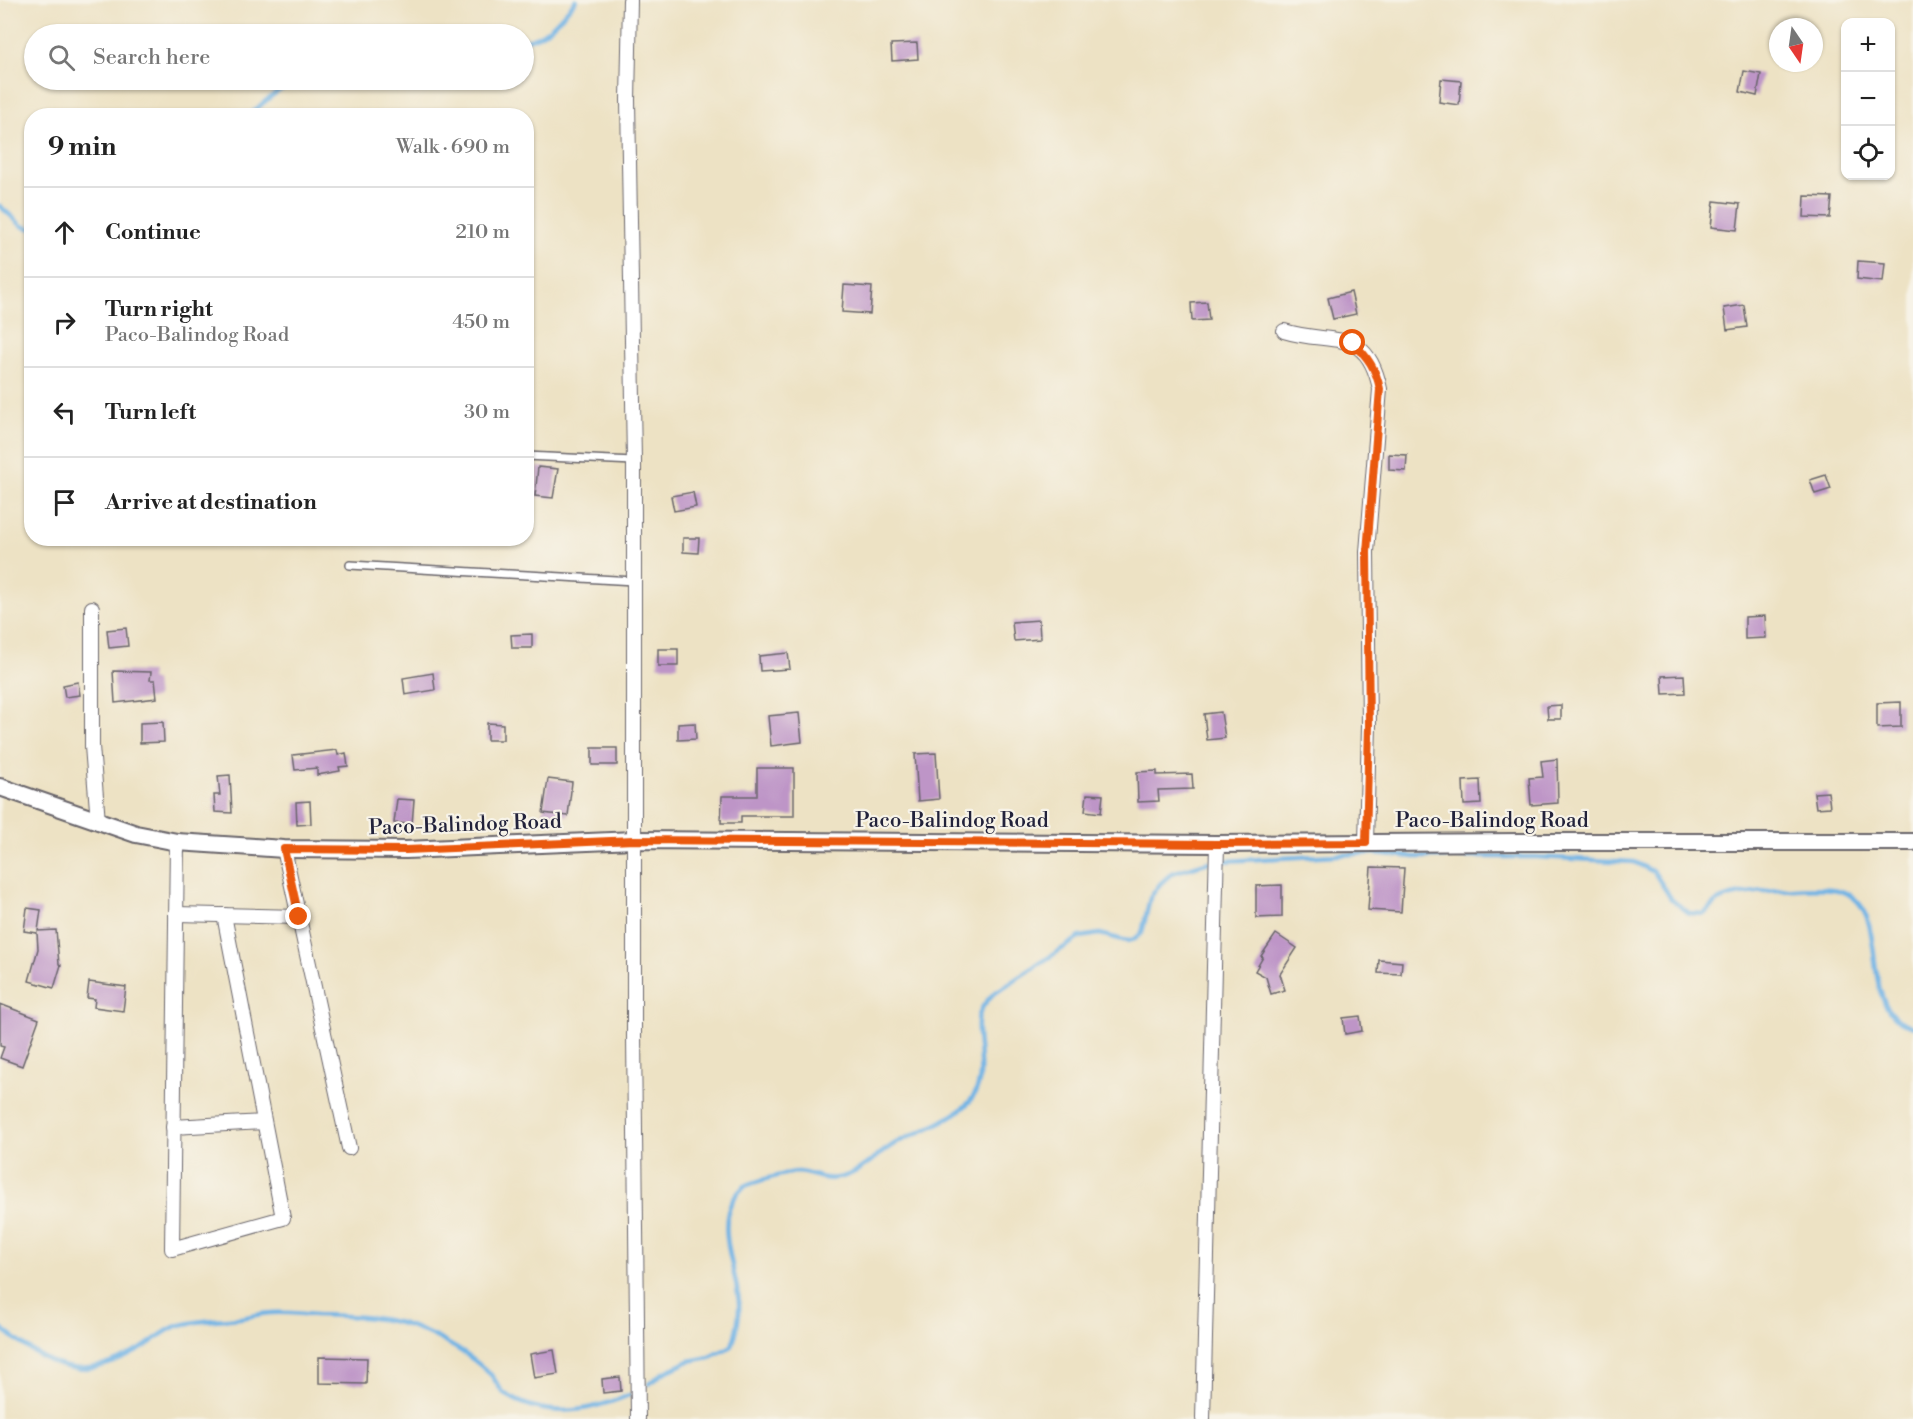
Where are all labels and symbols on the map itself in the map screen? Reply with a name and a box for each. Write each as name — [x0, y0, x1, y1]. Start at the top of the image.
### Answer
north arrow — [1769, 18, 1823, 72]
route start — [1339, 329, 1365, 355]
street label: Paco-Balindog Road — [855, 808, 1049, 834]
street label: Paco-Balindog Road — [1395, 808, 1589, 834]
street label: Paco-Balindog Road — [368, 809, 562, 841]
route end — [285, 903, 311, 929]

